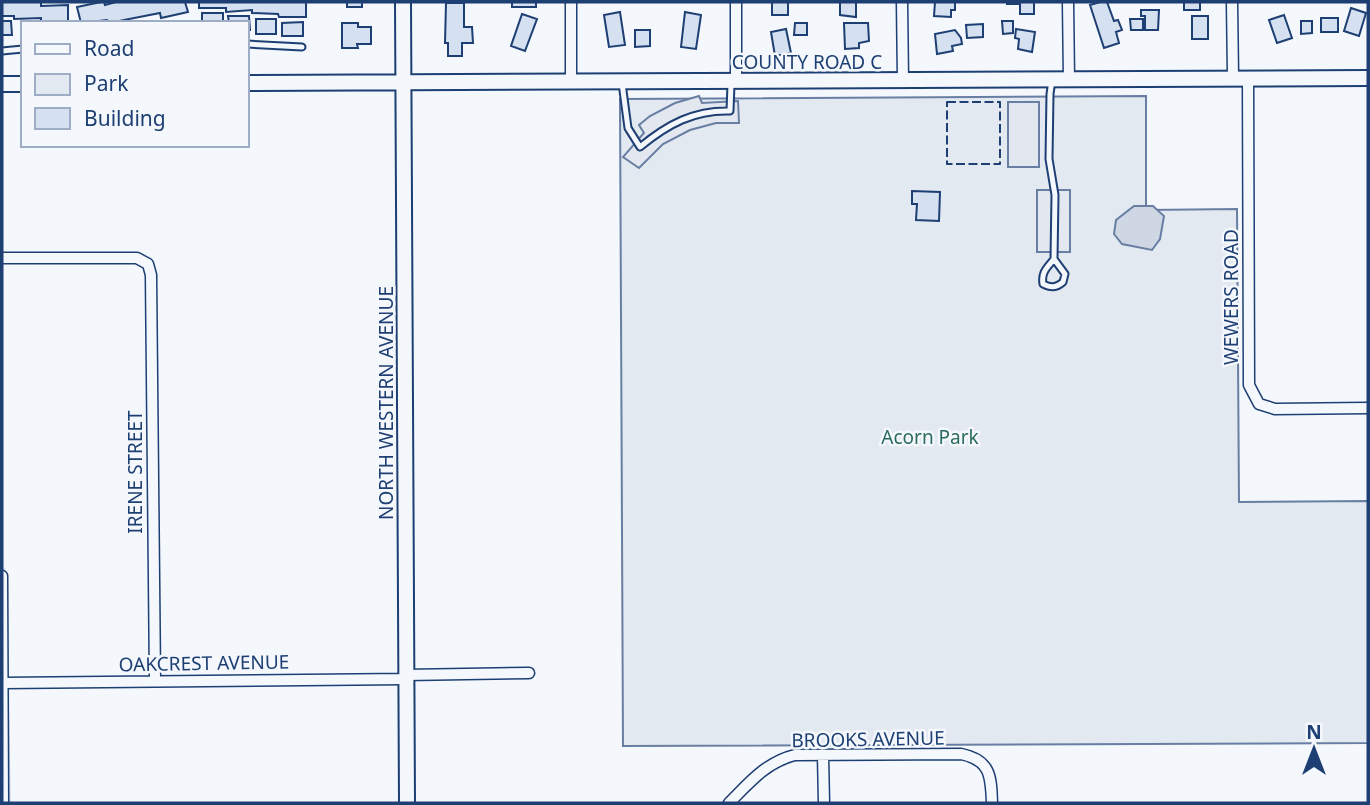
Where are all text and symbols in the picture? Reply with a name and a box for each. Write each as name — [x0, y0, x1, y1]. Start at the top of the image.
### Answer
legend — [21, 21, 248, 147]
text: Road — [84, 34, 134, 62]
street label: COUNTY ROAD C — [732, 49, 882, 75]
text: Park — [84, 69, 129, 97]
text: Building — [84, 104, 166, 132]
street label: WEWERS ROAD — [1218, 229, 1244, 365]
street label: NORTH WESTERN AVENUE — [373, 286, 399, 520]
street label: IRENE STREET — [122, 410, 148, 534]
park label: Acorn Park — [881, 424, 979, 450]
street label: OAKCREST AVENUE — [119, 649, 289, 677]
north arrow — [1279, 714, 1349, 784]
text: N — [1306, 719, 1322, 745]
street label: BROOKS AVENUE — [791, 725, 945, 753]

